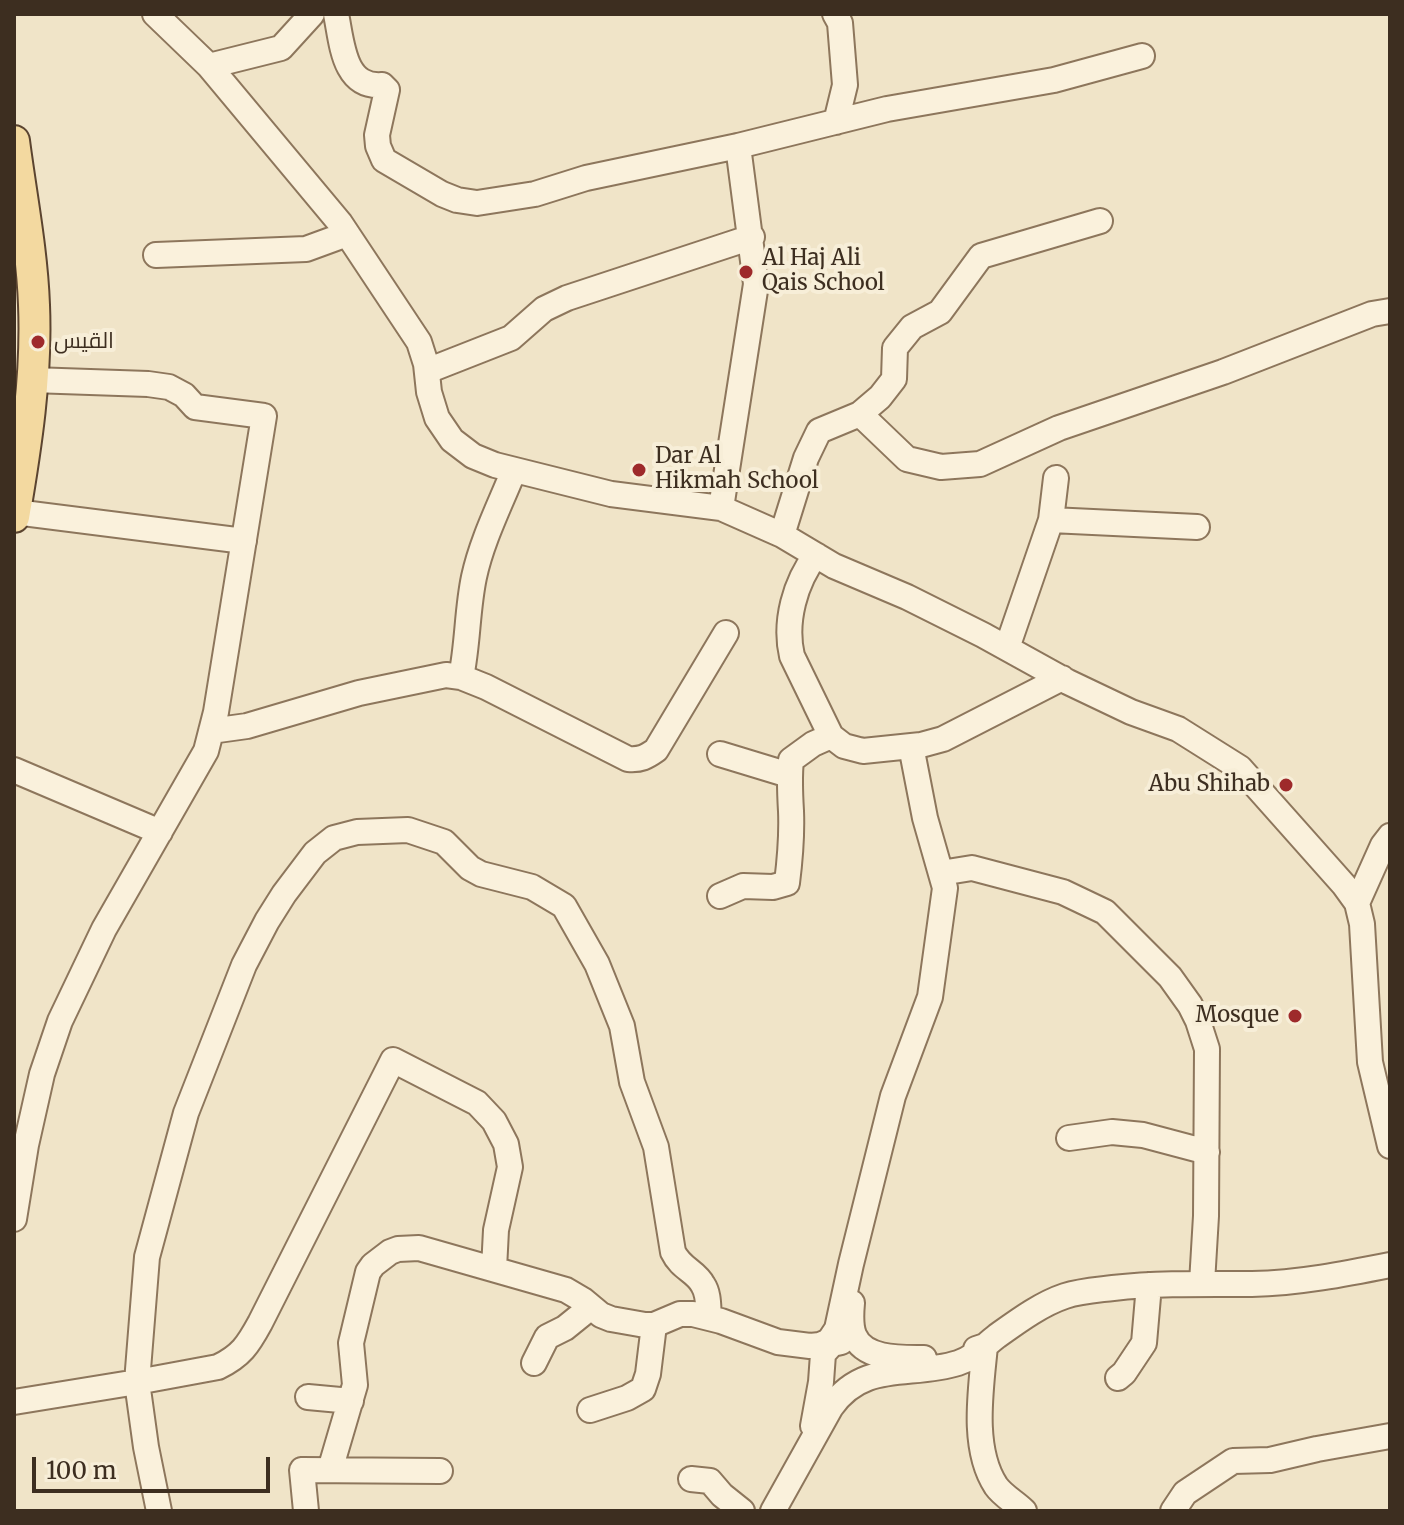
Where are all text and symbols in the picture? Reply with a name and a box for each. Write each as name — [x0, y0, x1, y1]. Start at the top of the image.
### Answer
place label: Al Haj Ali Qais School — [762, 246, 885, 298]
marker: Al Haj Ali Qais School — [737, 263, 755, 281]
place label: القيس — [54, 329, 114, 355]
marker: القيس — [29, 333, 47, 351]
place label: Dar Al Hikmah School — [655, 444, 819, 496]
marker: Dar Al Hikmah School — [630, 461, 648, 479]
place label: Abu Shihab — [1149, 772, 1270, 798]
marker: Abu Shihab — [1277, 776, 1295, 794]
place label: Mosque — [1196, 1003, 1279, 1029]
marker: Mosque — [1286, 1007, 1304, 1025]
scale bar — [36, 1441, 274, 1491]
text: 100 m — [46, 1455, 116, 1486]

